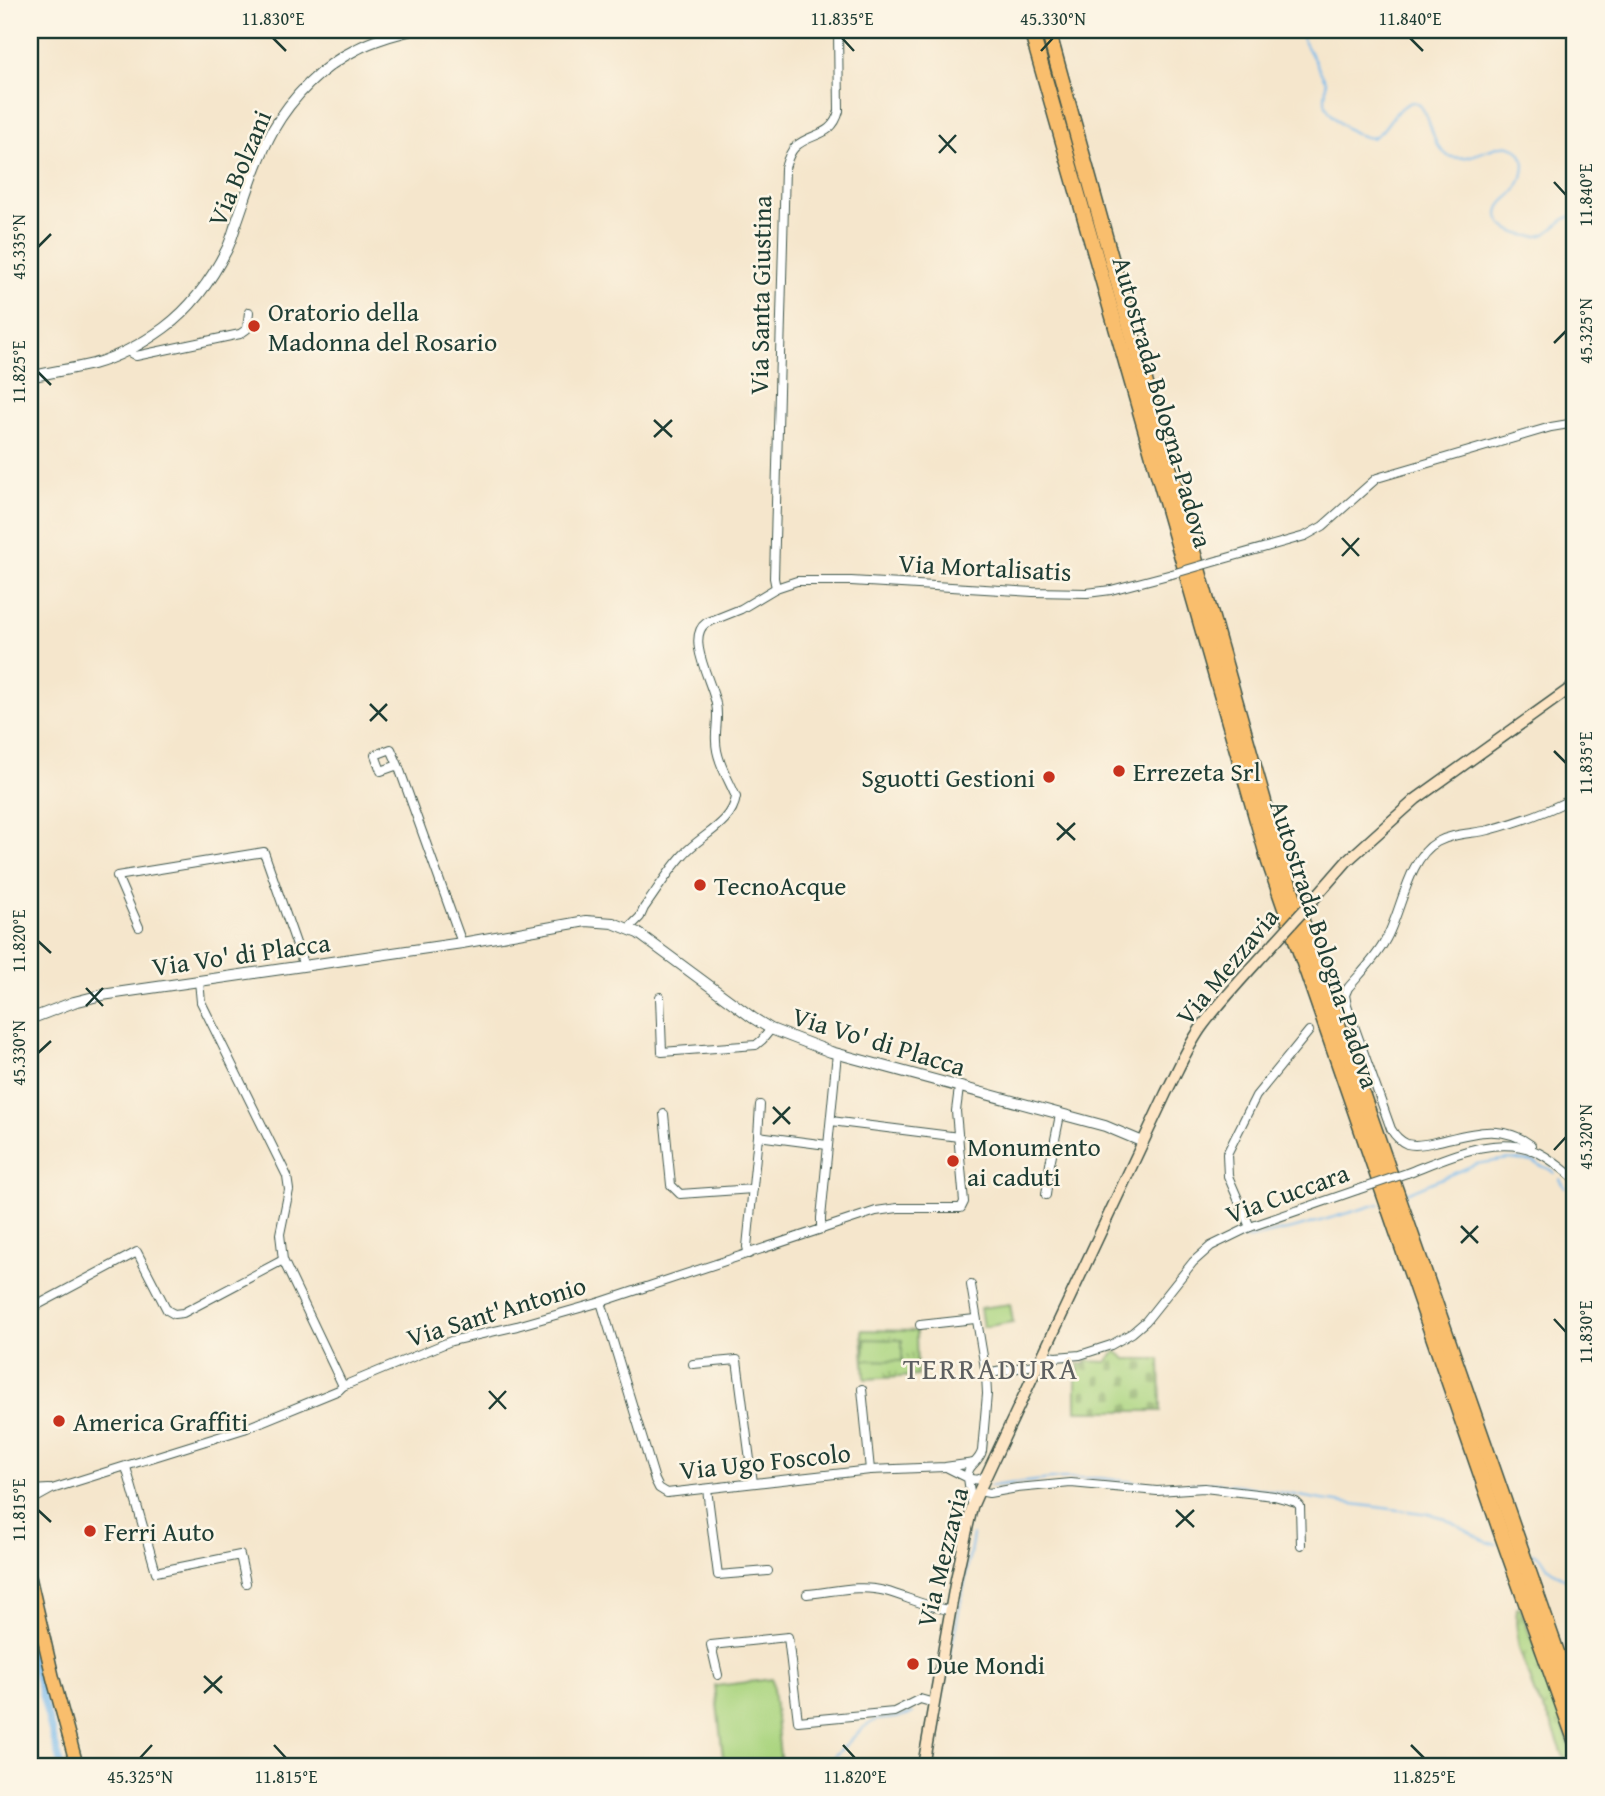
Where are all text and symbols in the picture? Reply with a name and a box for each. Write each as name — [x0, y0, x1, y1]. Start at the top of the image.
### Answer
text: 11.830°E — [241, 5, 305, 32]
text: 11.835°E — [810, 5, 874, 32]
text: 45.330°N — [1020, 5, 1086, 32]
text: 11.840°E — [1378, 5, 1442, 32]
street label: Via Bolzani — [197, 104, 281, 232]
text: 11.840°E — [1572, 163, 1599, 227]
street label: Via Santa Giustina — [739, 194, 781, 395]
text: 45.335°N — [5, 214, 32, 280]
street label: Autostrada Bologna-Padova — [1103, 252, 1223, 553]
place label: Oratorio della Madonna del Rosario — [268, 292, 497, 361]
text: 45.325°N — [1572, 298, 1599, 364]
marker: Oratorio della Madonna del Rosario — [246, 318, 262, 334]
text: 11.825°E — [5, 340, 32, 404]
street label: Via Mortalisatis — [898, 543, 1072, 591]
text: 11.835°E — [1572, 731, 1599, 795]
place label: Errezeta Srl — [1133, 752, 1261, 791]
place label: Sguotti Gestioni — [861, 758, 1035, 797]
marker: Errezeta Srl — [1111, 763, 1127, 779]
marker: Sguotti Gestioni — [1041, 769, 1057, 785]
street label: Autostrada Bologna-Padova — [1260, 795, 1390, 1094]
place label: TecnoAcque — [714, 866, 846, 905]
marker: TecnoAcque — [692, 877, 708, 893]
street label: Via Mezzavia — [1166, 898, 1288, 1033]
text: 11.820°E — [5, 909, 32, 973]
street label: Via Vo' di Placca — [149, 922, 333, 986]
street label: Via Vo' di Placca — [788, 996, 971, 1086]
text: 45.330°N — [5, 1020, 32, 1086]
text: 45.320°N — [1572, 1104, 1599, 1170]
place label: Monumento ai caduti — [967, 1127, 1101, 1196]
street label: Via Cuccara — [1220, 1152, 1355, 1233]
marker: Monumento ai caduti — [945, 1153, 961, 1169]
street label: Via Sant'Antonio — [401, 1265, 591, 1357]
text: 11.830°E — [1572, 1300, 1599, 1364]
district label: TERRADURA — [903, 1346, 1079, 1390]
place label: America Graffiti — [73, 1402, 248, 1441]
marker: America Graffiti — [51, 1413, 67, 1429]
street label: Via Ugo Foscolo — [677, 1433, 853, 1489]
text: 11.815°E — [5, 1478, 32, 1542]
street label: Via Mezzavia — [906, 1482, 978, 1631]
place label: Ferri Auto — [104, 1512, 215, 1551]
marker: Ferri Auto — [82, 1523, 98, 1539]
place label: Due Mondi — [927, 1645, 1045, 1684]
marker: Due Mondi — [905, 1656, 921, 1672]
text: 45.325°N — [107, 1763, 173, 1790]
text: 11.815°E — [254, 1763, 318, 1790]
text: 11.820°E — [823, 1763, 887, 1790]
text: 11.825°E — [1392, 1763, 1456, 1790]

